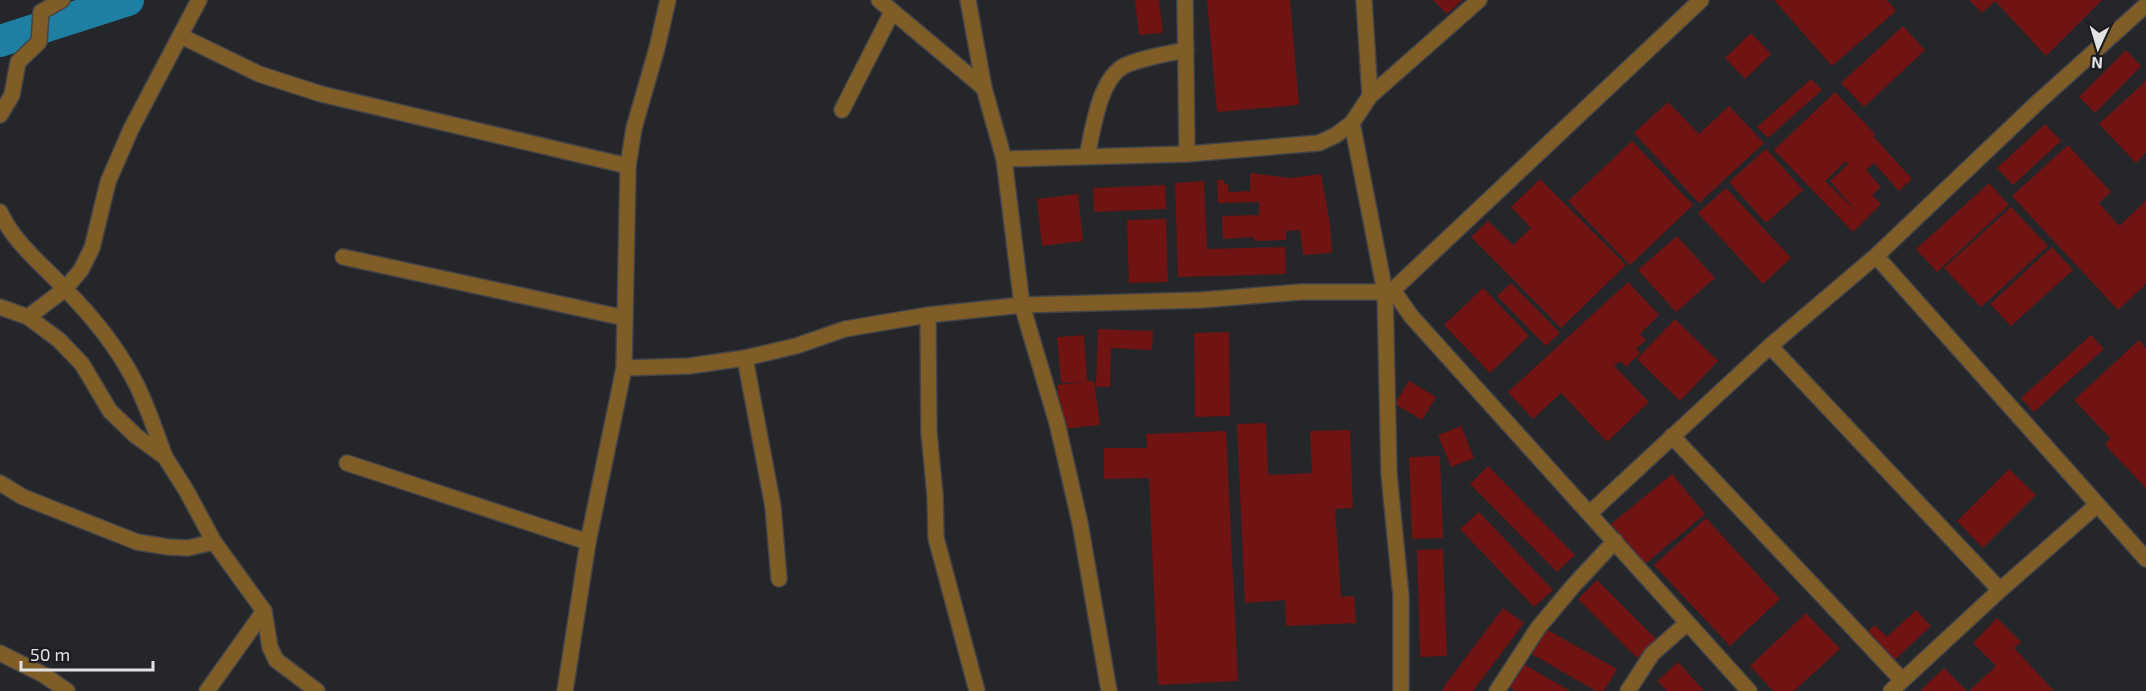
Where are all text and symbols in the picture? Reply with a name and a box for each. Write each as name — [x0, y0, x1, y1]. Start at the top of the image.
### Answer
north arrow — [2068, 18, 2128, 78]
text: N — [2090, 54, 2103, 73]
scale bar — [21, 634, 153, 672]
text: 50 m — [30, 643, 70, 665]

